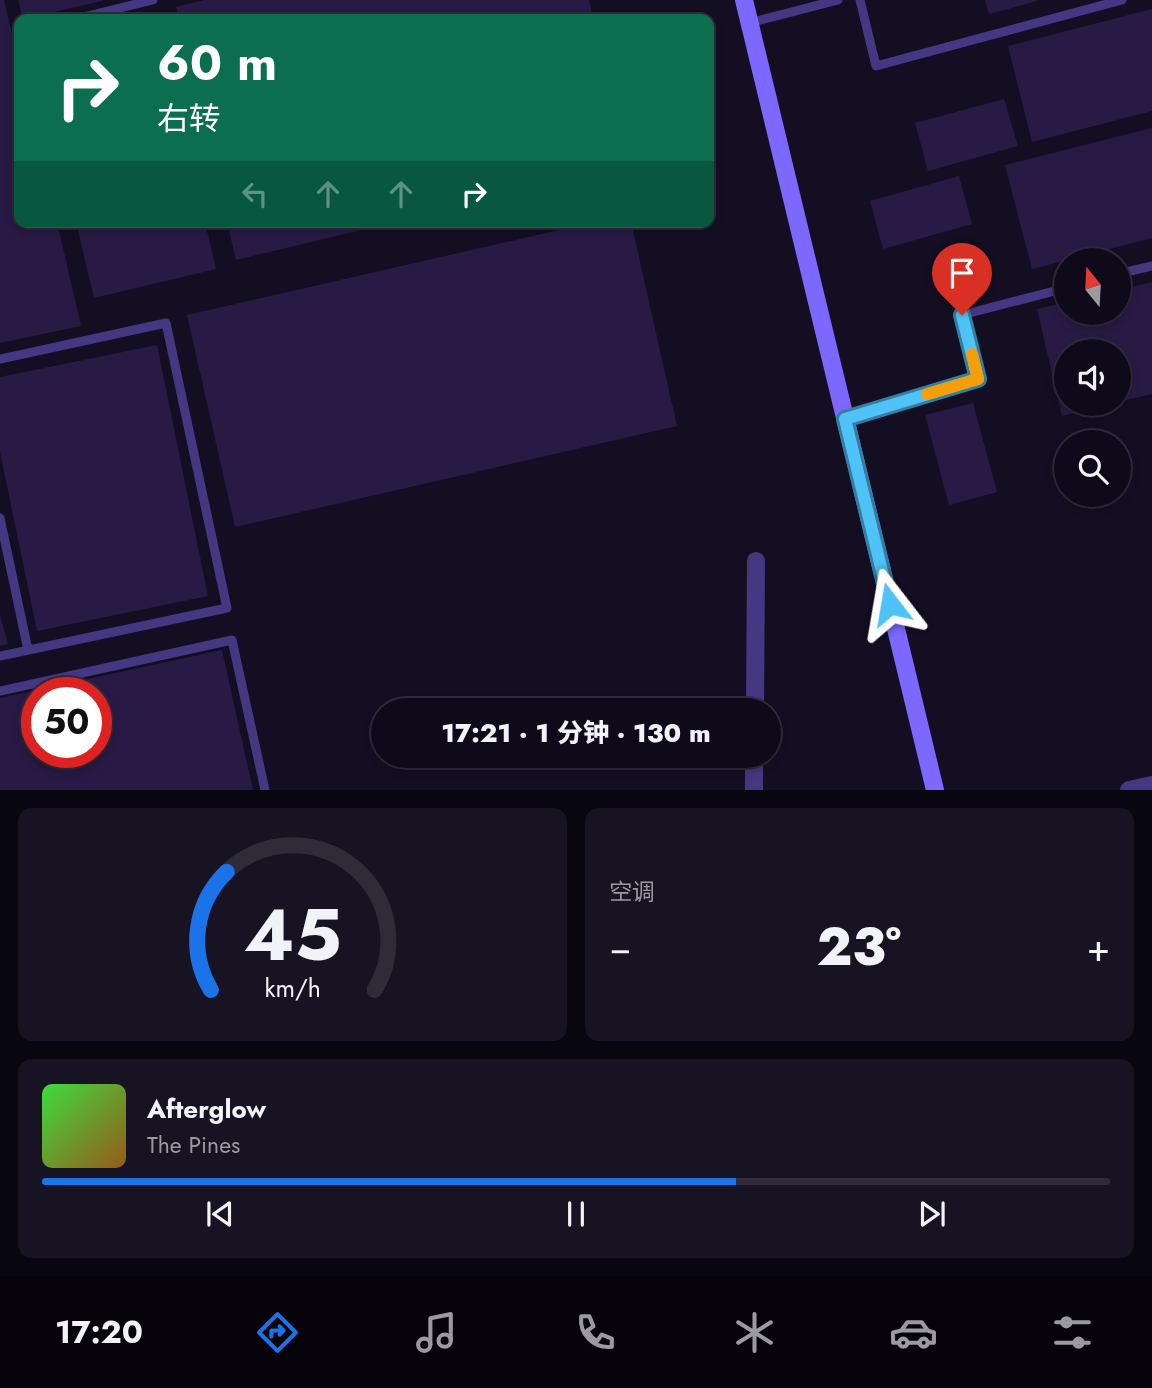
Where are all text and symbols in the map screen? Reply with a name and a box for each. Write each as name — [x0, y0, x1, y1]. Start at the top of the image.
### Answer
text: 60 m — [157, 28, 277, 98]
icon: right — [42, 42, 133, 133]
text: 右转 — [157, 96, 221, 142]
icon: left — [236, 175, 274, 213]
icon: ahead — [309, 175, 347, 213]
icon: ahead — [382, 175, 420, 213]
icon: right — [455, 175, 493, 213]
pin — [932, 243, 992, 315]
north arrow — [1054, 248, 1130, 326]
map controls — [1054, 248, 1131, 507]
icon: arrive — [943, 254, 981, 292]
button: sound — [1054, 339, 1131, 416]
button: search — [1054, 430, 1131, 507]
position arrow — [853, 567, 927, 641]
speed limit sign: 50 — [21, 677, 112, 768]
text: 17:21 · 1 分钟 · 130 m — [441, 714, 711, 752]
text: 空调 — [609, 875, 655, 909]
text: 45 — [244, 883, 341, 988]
text: 23° — [817, 909, 901, 985]
text: − — [609, 920, 631, 975]
text: + — [1087, 920, 1110, 975]
text: km/h — [264, 970, 321, 1006]
text: Afterglow — [147, 1090, 266, 1128]
text: The Pines — [147, 1128, 240, 1162]
icon: previous — [201, 1195, 239, 1233]
icon: pause — [557, 1195, 595, 1233]
icon: next — [913, 1195, 951, 1233]
icon: directions — [253, 1308, 302, 1357]
icon: music — [412, 1308, 461, 1357]
icon: phone — [571, 1308, 620, 1357]
icon: climate — [730, 1308, 779, 1357]
icon: car — [889, 1308, 938, 1357]
icon: filters — [1048, 1308, 1097, 1357]
text: 17:20 — [55, 1309, 143, 1355]

